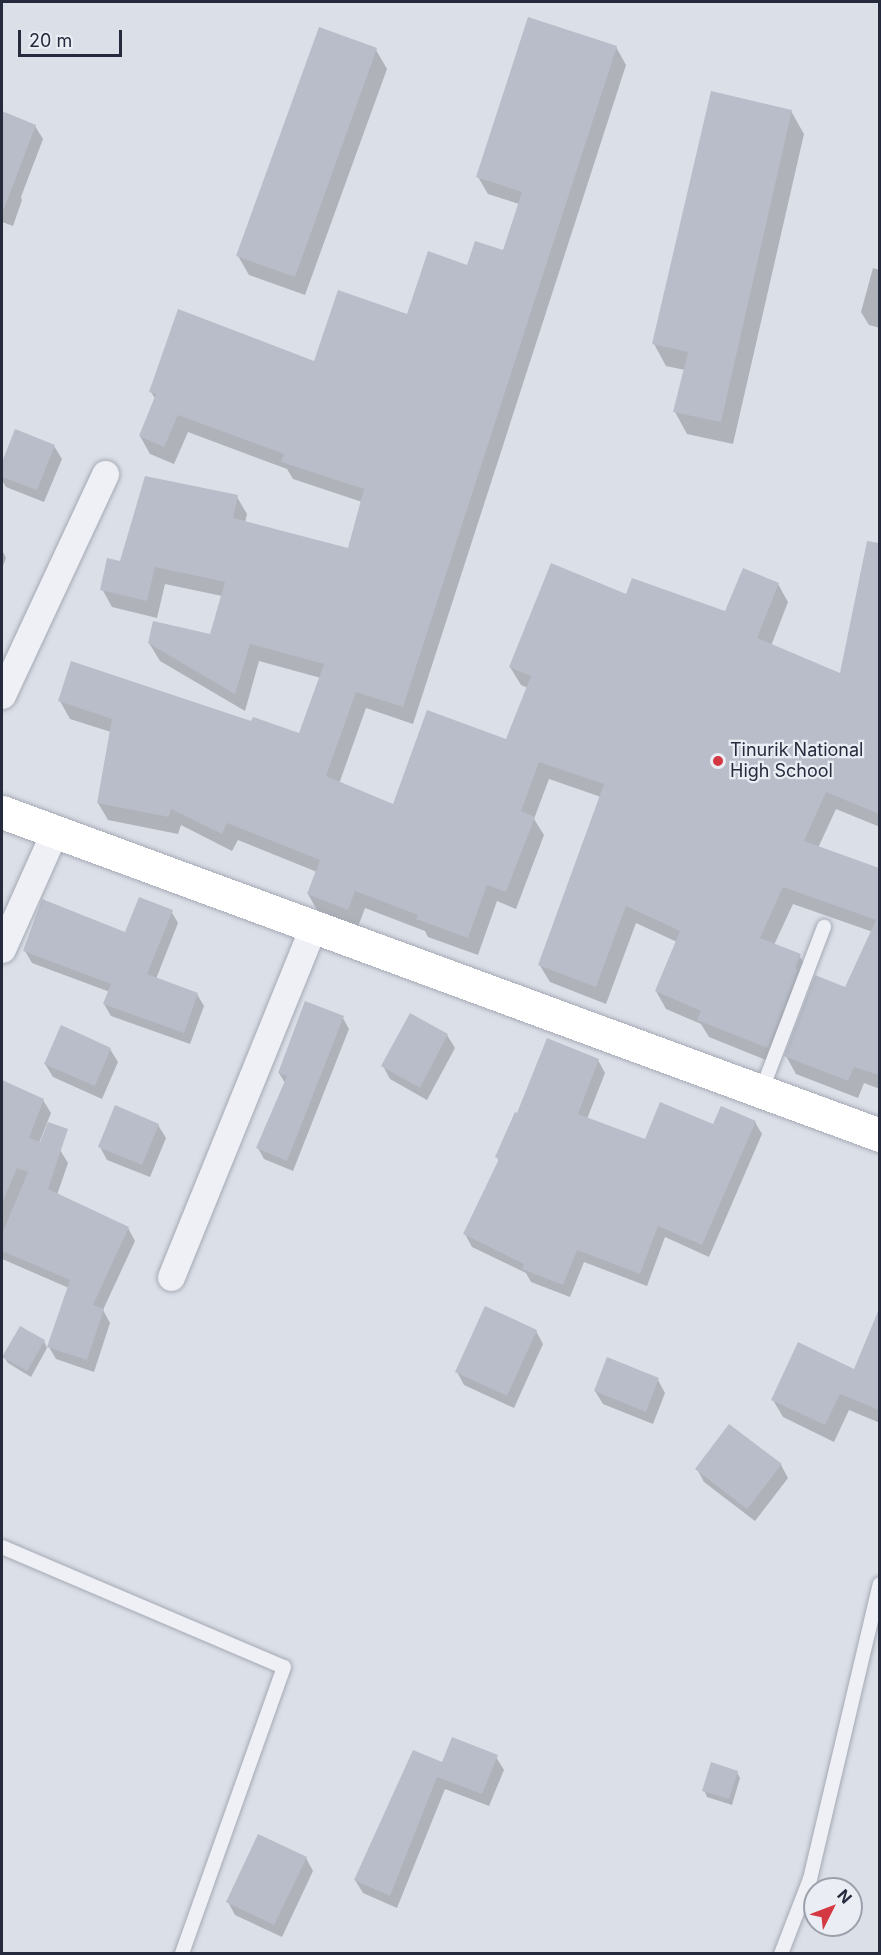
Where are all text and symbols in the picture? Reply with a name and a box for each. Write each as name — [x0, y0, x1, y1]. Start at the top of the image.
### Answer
scale bar — [21, 18, 124, 56]
text: 20 m — [29, 30, 72, 51]
place label: Tinurik National High School — [730, 740, 863, 783]
marker: Tinurik National High School — [711, 754, 725, 768]
north arrow — [803, 1877, 863, 1937]
text: N — [833, 1885, 856, 1908]

